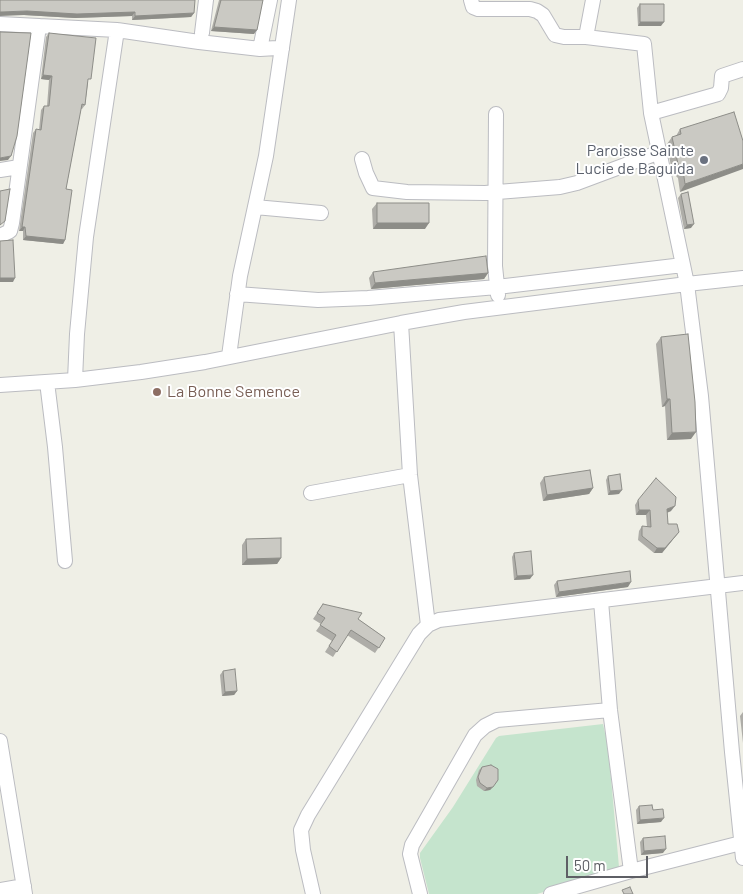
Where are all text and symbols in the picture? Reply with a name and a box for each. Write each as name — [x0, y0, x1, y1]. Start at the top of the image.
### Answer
place label: Paroisse Sainte Lucie de Baguida — [576, 141, 694, 179]
marker: Paroisse Sainte Lucie de Baguida — [698, 154, 710, 166]
place label: La Bonne Semence — [167, 382, 300, 402]
marker: La Bonne Semence — [151, 386, 163, 398]
scale bar — [568, 846, 650, 878]
text: 50 m — [574, 856, 606, 874]

